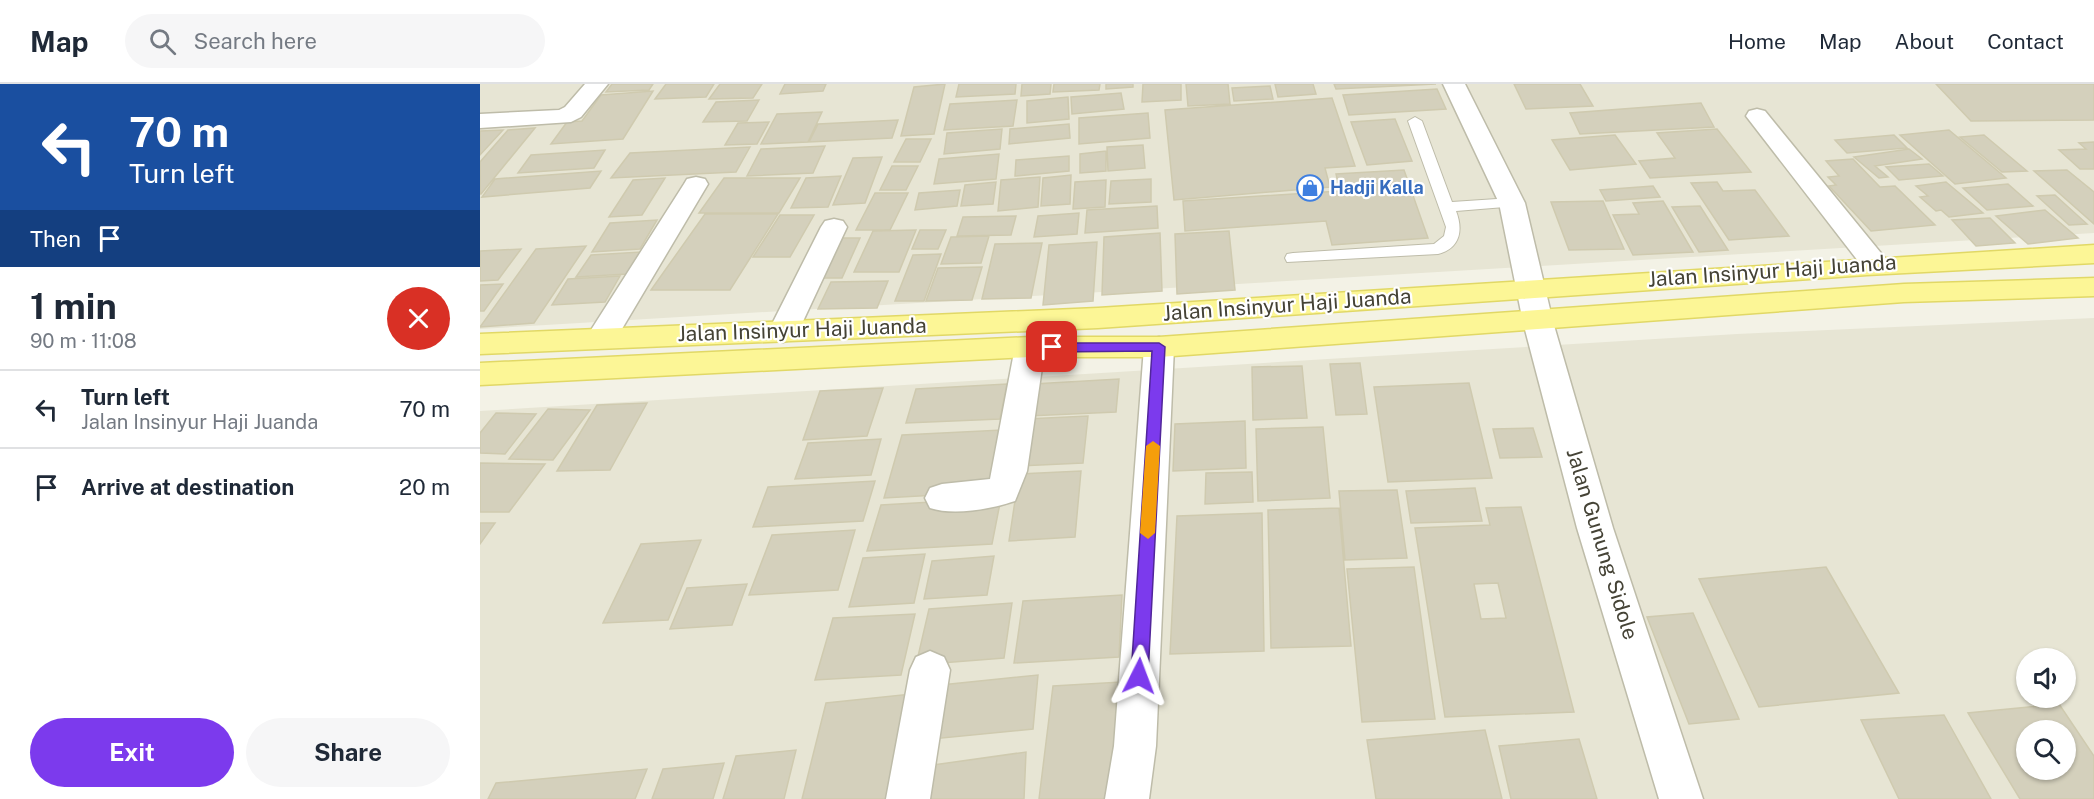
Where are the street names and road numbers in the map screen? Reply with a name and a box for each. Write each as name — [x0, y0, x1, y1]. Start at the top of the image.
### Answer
street label: Jalan Insinyur Haji Juanda — [1647, 249, 1897, 292]
street label: Jalan Insinyur Haji Juanda — [1162, 283, 1412, 326]
street label: Jalan Insinyur Haji Juanda — [677, 313, 927, 346]
street label: Jalan Gunung Sidole — [1561, 445, 1643, 643]

